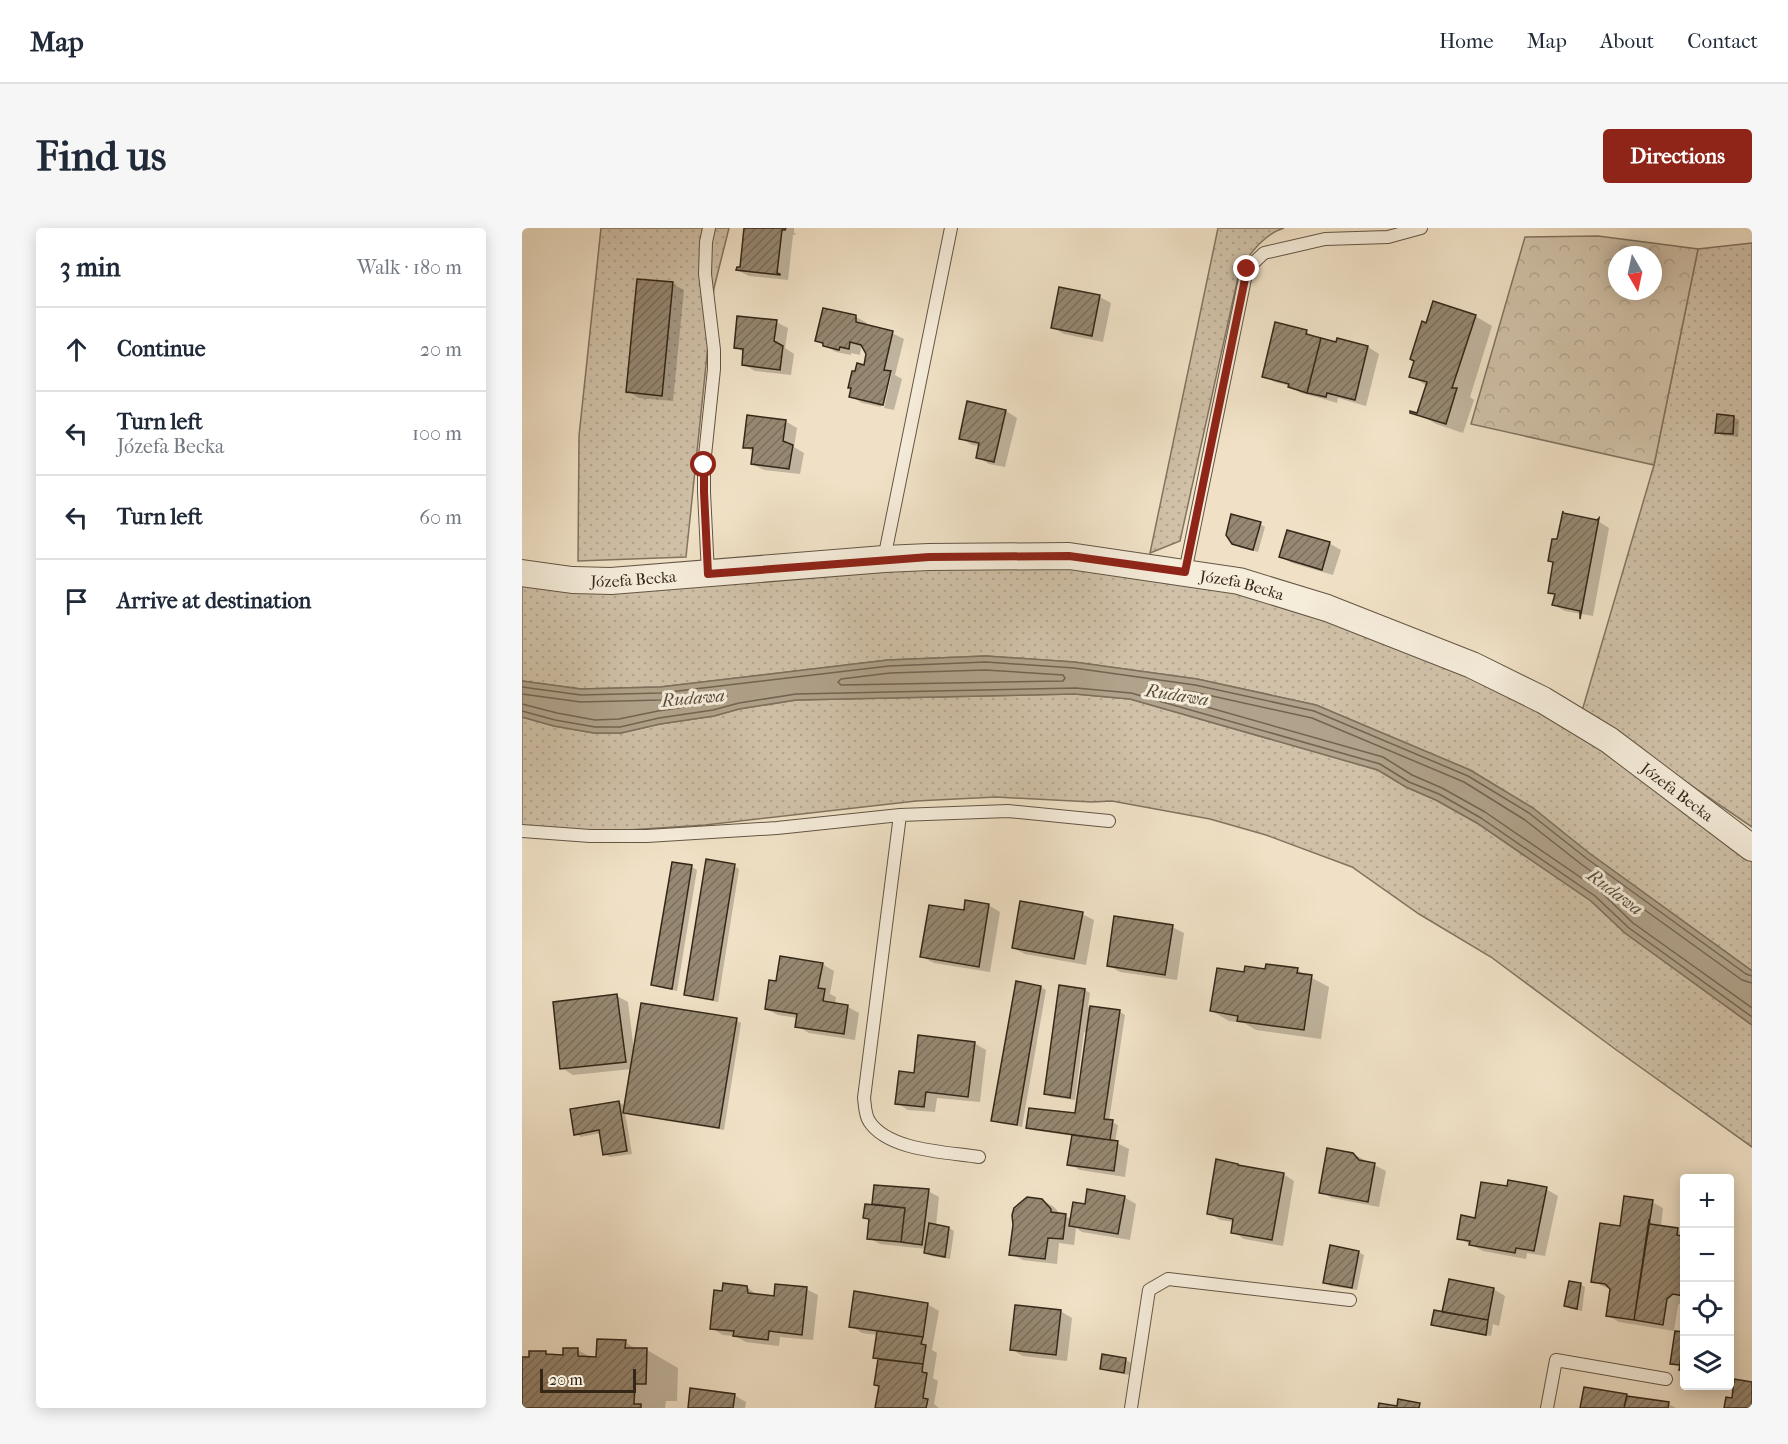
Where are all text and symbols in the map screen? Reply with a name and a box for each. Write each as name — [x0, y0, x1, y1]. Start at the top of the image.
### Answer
text: Map — [30, 25, 84, 58]
text: Home — [1439, 29, 1494, 53]
text: Map — [1527, 29, 1567, 53]
text: About — [1600, 29, 1654, 53]
text: Contact — [1687, 29, 1758, 53]
button: Directions — [1603, 129, 1752, 183]
text: Find us — [36, 132, 166, 181]
north arrow — [1608, 246, 1662, 300]
text: 3 min — [60, 252, 121, 283]
route end — [1233, 255, 1259, 281]
text: Walk · 180 m — [357, 256, 462, 279]
icon: ahead — [60, 333, 93, 366]
text: Continue — [117, 336, 206, 362]
text: 20 m — [420, 338, 462, 361]
text: Turn left — [117, 409, 203, 435]
icon: left — [60, 417, 93, 450]
text: 100 m — [412, 422, 462, 445]
text: Józefa Becka — [117, 435, 224, 458]
route start — [690, 451, 716, 477]
icon: left — [60, 501, 93, 534]
text: Turn left — [117, 504, 203, 530]
text: 60 m — [419, 506, 462, 529]
street label: Józefa Becka — [1197, 566, 1287, 604]
street label: Józefa Becka — [588, 567, 678, 591]
icon: arrive — [60, 585, 93, 618]
text: Arrive at destination — [117, 588, 311, 614]
water label: Rudawa — [1143, 680, 1210, 711]
water label: Rudawa — [659, 685, 726, 712]
street label: Józefa Becka — [1635, 757, 1717, 826]
water label: Rudawa — [1582, 864, 1646, 920]
map controls — [1680, 1174, 1734, 1390]
button: + — [1680, 1174, 1734, 1228]
button: − — [1680, 1228, 1734, 1282]
button: locate — [1680, 1282, 1734, 1336]
button: layers — [1680, 1336, 1734, 1390]
scale bar — [540, 1366, 636, 1394]
text: 20 m — [549, 1370, 583, 1389]

